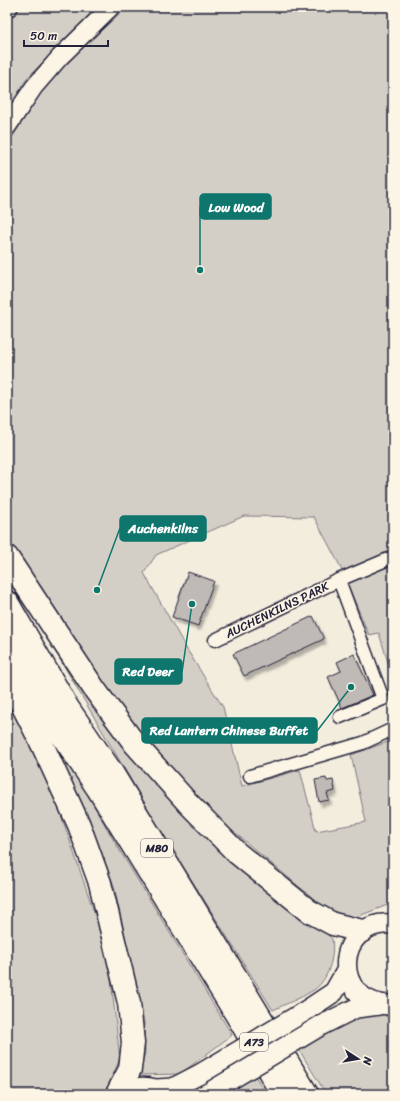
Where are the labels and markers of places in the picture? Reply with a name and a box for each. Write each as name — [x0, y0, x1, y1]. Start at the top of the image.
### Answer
callout: Low Wood — [200, 194, 271, 219]
callout: Auchenkilns — [120, 516, 206, 541]
callout: Red Deer — [115, 659, 182, 684]
callout: Red Lantern Chinese Buffet — [142, 718, 317, 743]

